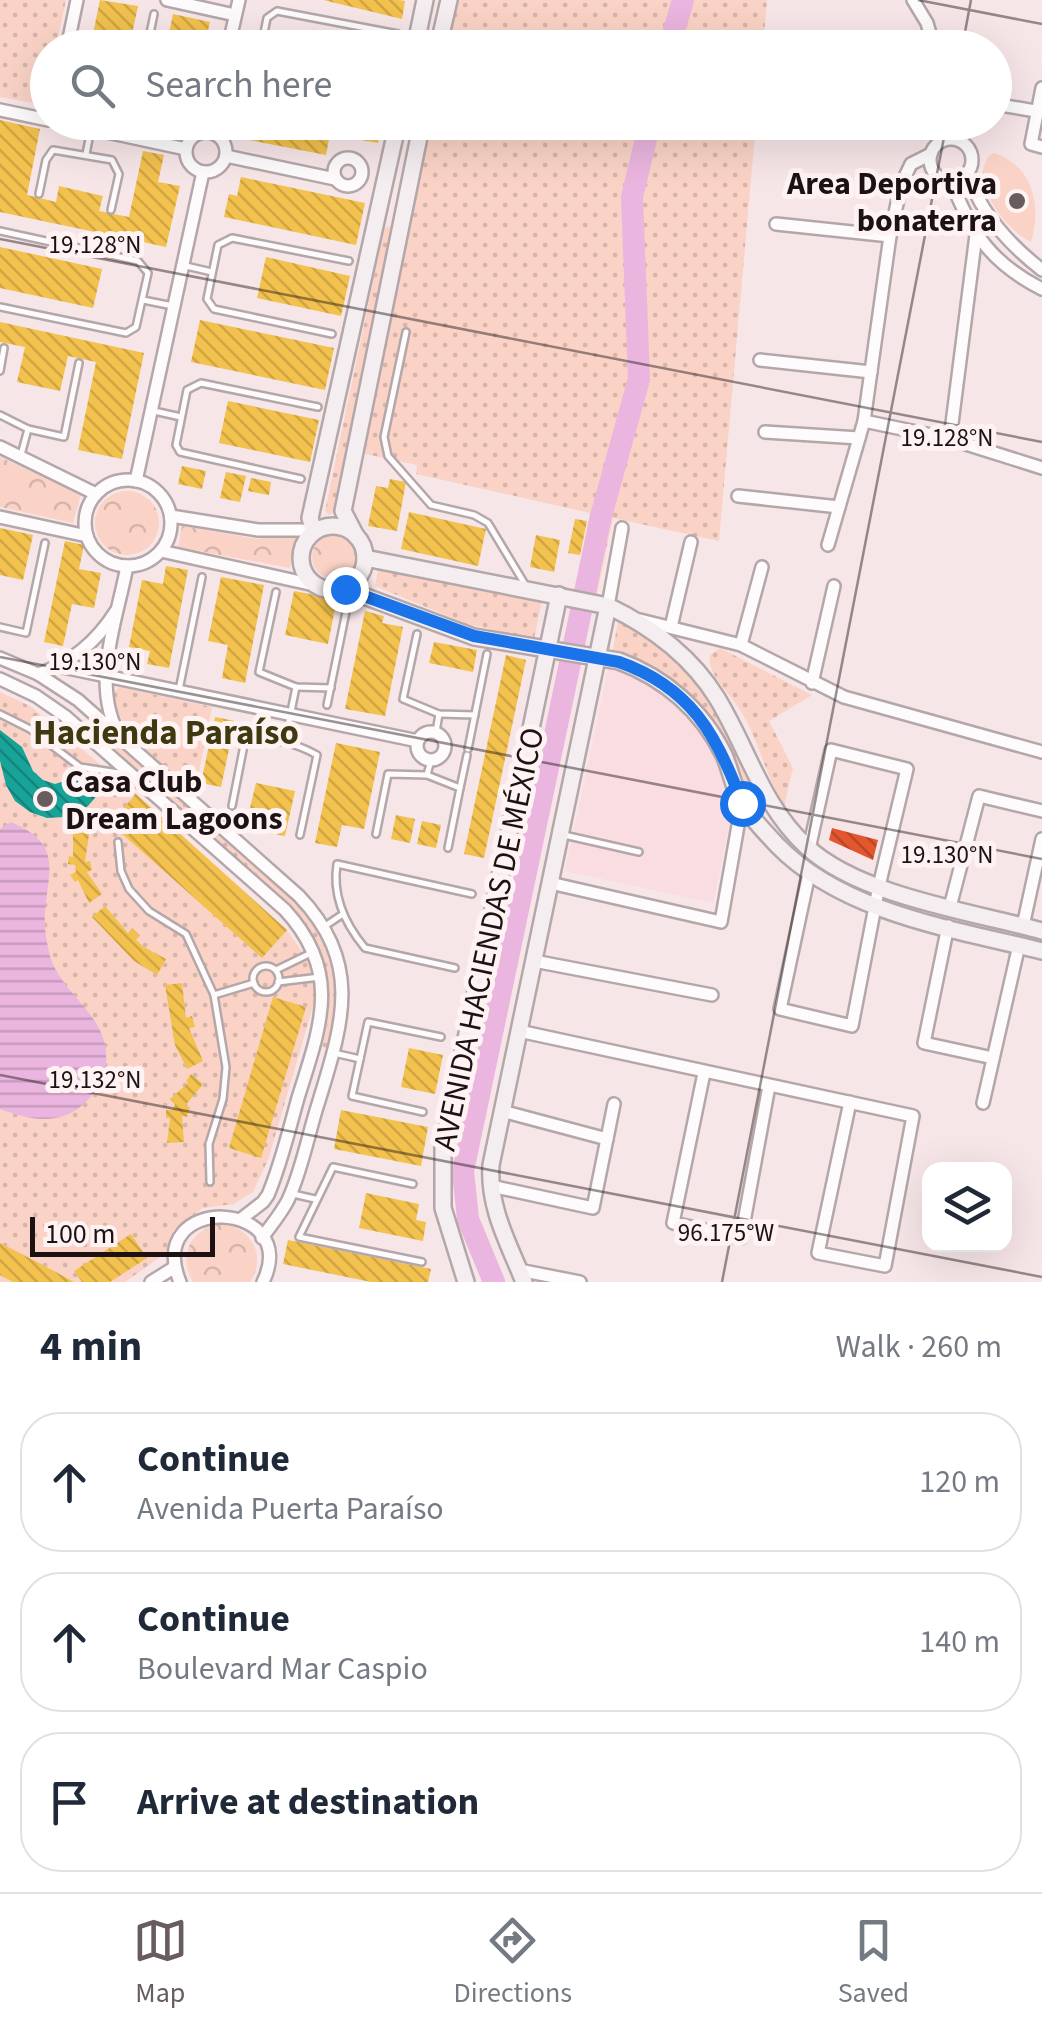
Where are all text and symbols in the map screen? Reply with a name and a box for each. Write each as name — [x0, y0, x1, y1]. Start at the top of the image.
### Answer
search box — [30, 30, 1012, 140]
icon: search — [65, 58, 120, 113]
text: Search here — [145, 58, 332, 112]
place label: Area Deportiva bonaterra — [786, 161, 997, 244]
marker: Area Deportiva bonaterra — [1006, 190, 1028, 212]
text: 19.128°N — [49, 227, 141, 263]
text: 19.128°N — [901, 420, 993, 456]
route end — [323, 567, 369, 613]
text: 19.130°N — [49, 644, 141, 680]
district label: Hacienda Paraíso — [33, 708, 299, 758]
street label: AVENIDA HACIENDAS DE MÉXICO — [422, 723, 556, 1155]
place label: Casa Club Dream Lagoons — [65, 759, 283, 842]
route start — [720, 781, 766, 827]
marker: Casa Club Dream Lagoons — [34, 788, 56, 810]
text: 19.130°N — [901, 837, 993, 873]
text: 19.132°N — [49, 1062, 141, 1098]
map controls — [922, 1162, 1012, 1252]
button: layers — [922, 1162, 1012, 1252]
scale bar — [30, 1212, 215, 1256]
text: 100 m — [45, 1214, 116, 1254]
text: 96.175°W — [678, 1215, 774, 1251]
text: 4 min — [40, 1317, 142, 1377]
text: Walk · 260 m — [836, 1324, 1002, 1370]
text: Continue — [137, 1432, 290, 1486]
icon: ahead — [42, 1455, 97, 1510]
text: 120 m — [919, 1459, 1000, 1505]
text: Avenida Puerta Paraíso — [137, 1486, 444, 1532]
text: Continue — [137, 1592, 290, 1646]
icon: ahead — [42, 1615, 97, 1670]
text: 140 m — [919, 1619, 1000, 1665]
text: Boulevard Mar Caspio — [137, 1646, 428, 1692]
icon: arrive — [42, 1775, 97, 1830]
text: Arrive at destination — [137, 1775, 479, 1829]
tab: Map — [133, 1913, 188, 2013]
tab: Directions — [454, 1913, 572, 2013]
tab: Saved — [838, 1913, 909, 2013]

